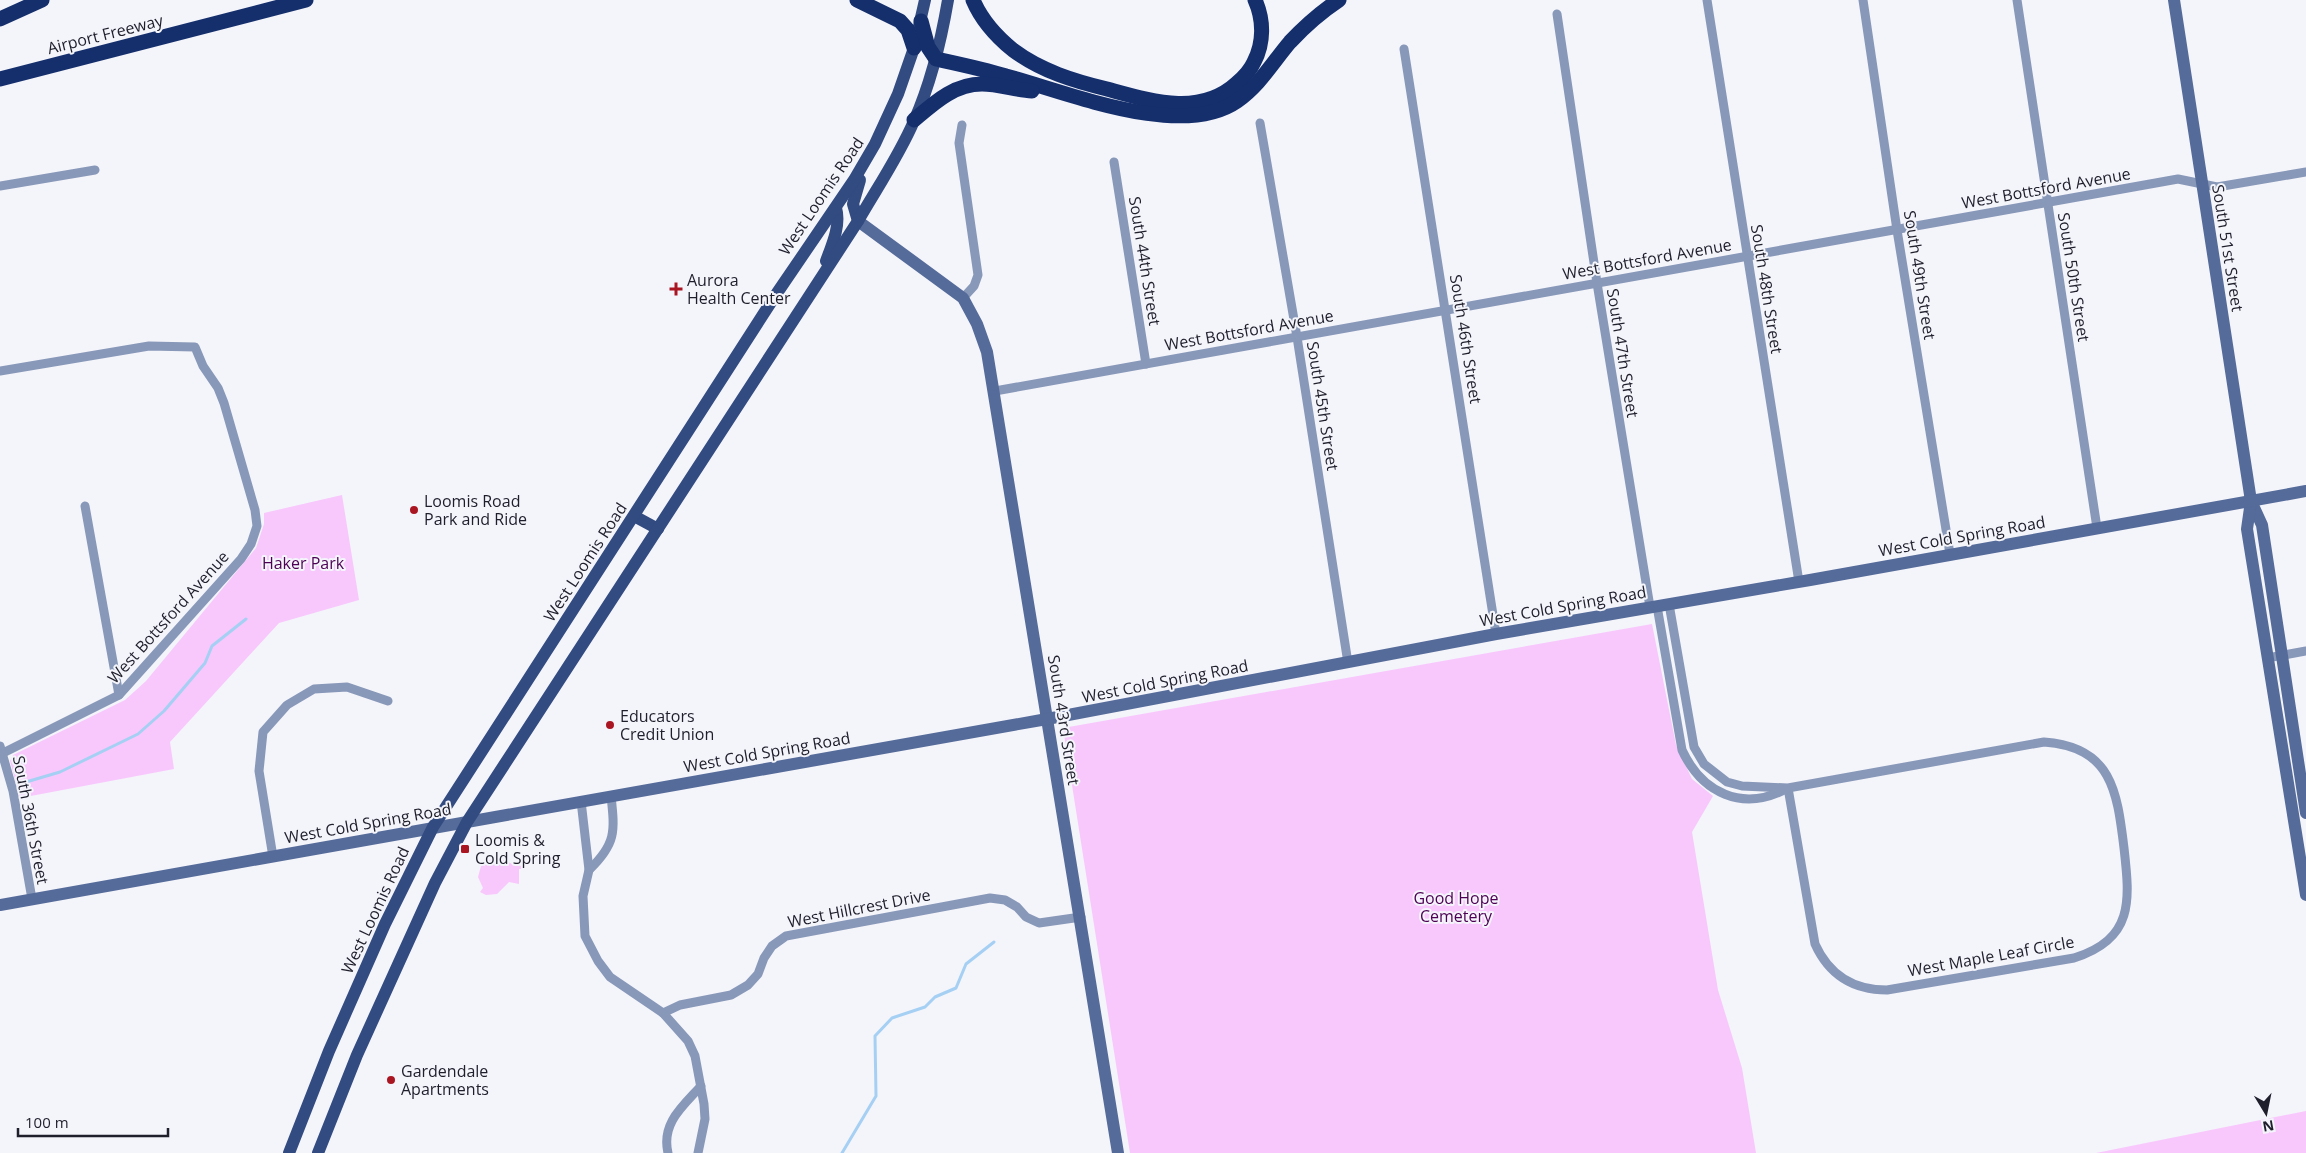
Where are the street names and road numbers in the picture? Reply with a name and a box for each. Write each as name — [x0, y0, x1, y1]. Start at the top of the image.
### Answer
street label: Airport Freeway — [45, 9, 166, 59]
street label: West Loomis Road — [773, 133, 869, 259]
street label: West Bottsford Avenue — [1960, 162, 2132, 214]
street label: South 51st Street — [2207, 183, 2249, 313]
street label: South 44th Street — [1124, 195, 1166, 327]
street label: South 49th Street — [1899, 209, 1941, 341]
street label: South 50th Street — [2053, 211, 2095, 343]
street label: South 48th Street — [1746, 223, 1788, 355]
street label: West Bottsford Avenue — [1561, 233, 1733, 285]
street label: South 46th Street — [1445, 273, 1487, 405]
street label: South 47th Street — [1602, 287, 1644, 419]
street label: West Bottsford Avenue — [1163, 304, 1335, 356]
street label: South 45th Street — [1302, 340, 1344, 472]
street label: West Loomis Road — [538, 498, 632, 626]
street label: West Cold Spring Road — [1877, 511, 2047, 561]
street label: West Bottsford Avenue — [102, 546, 234, 688]
street label: West Cold Spring Road — [1478, 581, 1648, 631]
street label: South 43rd Street — [1043, 653, 1085, 787]
street label: West Cold Spring Road — [1080, 654, 1250, 708]
street label: West Cold Spring Road — [682, 727, 852, 777]
street label: South 36th Street — [8, 754, 54, 886]
street label: West Cold Spring Road — [283, 798, 453, 848]
street label: West Loomis Road — [336, 843, 414, 977]
street label: West Hillcrest Drive — [786, 883, 932, 933]
street label: West Maple Leaf Circle — [1906, 931, 2076, 981]

